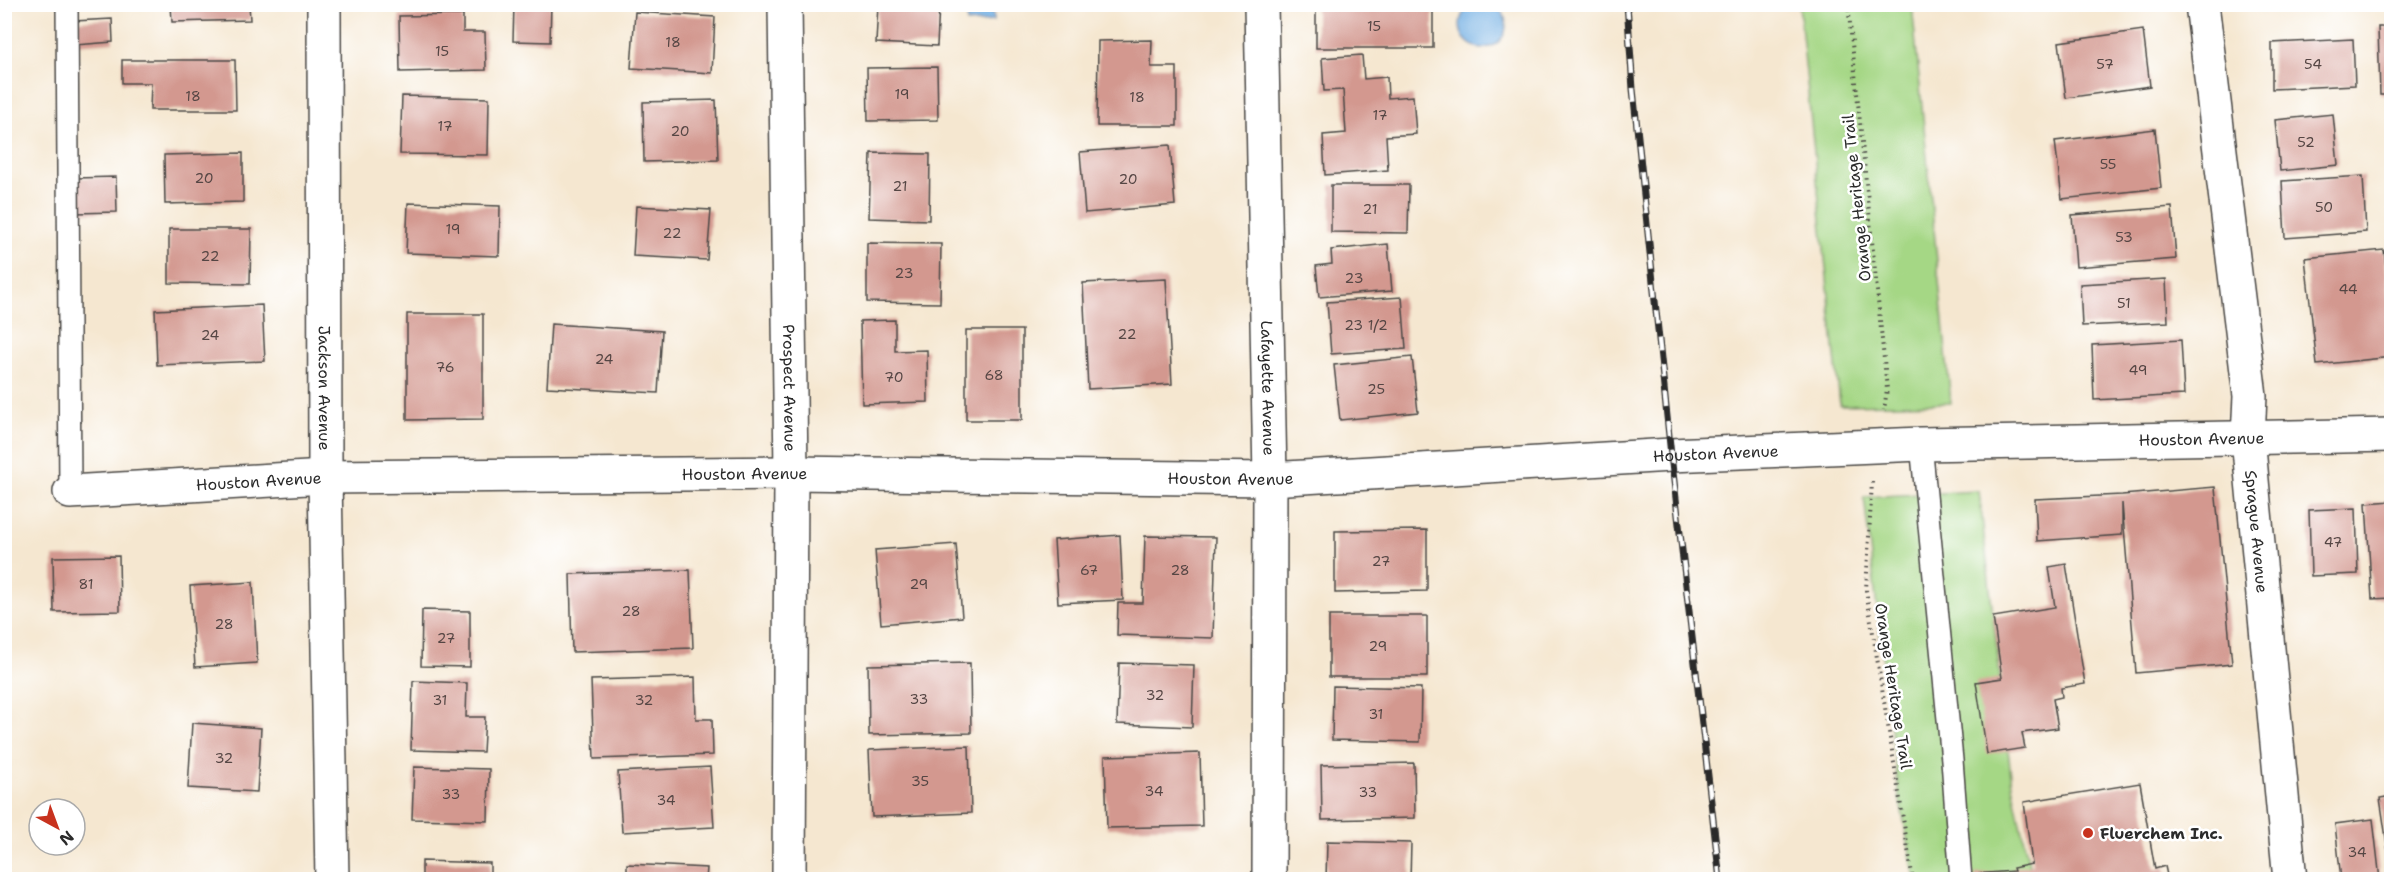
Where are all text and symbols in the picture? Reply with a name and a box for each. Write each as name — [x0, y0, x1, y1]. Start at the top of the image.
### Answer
house number: 15 — [1367, 17, 1381, 35]
house number: 18 — [665, 33, 681, 51]
house number: 15 — [435, 42, 449, 60]
house number: 57 — [2096, 55, 2114, 73]
house number: 54 — [2304, 55, 2322, 73]
house number: 19 — [894, 85, 910, 103]
house number: 18 — [185, 87, 201, 105]
house number: 18 — [1129, 88, 1145, 106]
house number: 17 — [1373, 106, 1387, 124]
street label: Orange Heritage Trail — [1837, 113, 1876, 283]
house number: 17 — [438, 117, 452, 135]
house number: 20 — [670, 122, 690, 140]
house number: 52 — [2297, 133, 2315, 151]
house number: 55 — [2100, 155, 2116, 173]
house number: 20 — [194, 169, 214, 187]
house number: 20 — [1118, 170, 1138, 188]
house number: 21 — [893, 177, 907, 195]
house number: 50 — [2315, 198, 2333, 216]
house number: 21 — [1363, 200, 1377, 218]
house number: 19 — [445, 220, 461, 238]
house number: 22 — [663, 224, 681, 242]
house number: 53 — [2115, 228, 2133, 246]
house number: 22 — [201, 247, 219, 265]
house number: 23 — [895, 264, 913, 282]
house number: 23 — [1345, 269, 1363, 287]
house number: 44 — [2338, 280, 2358, 298]
house number: 51 — [2117, 294, 2131, 312]
house number: 23 1/2 — [1344, 316, 1388, 334]
street label: Lafayette Avenue — [1256, 320, 1280, 456]
street label: Prospect Avenue — [778, 324, 801, 452]
street label: Jackson Avenue — [314, 325, 335, 451]
house number: 22 — [1118, 325, 1136, 343]
house number: 24 — [201, 326, 220, 344]
house number: 24 — [595, 350, 614, 368]
house number: 76 — [435, 358, 455, 376]
house number: 49 — [2129, 361, 2148, 379]
house number: 68 — [984, 366, 1004, 384]
house number: 70 — [884, 368, 904, 386]
house number: 25 — [1367, 380, 1385, 398]
street label: Houston Avenue — [2138, 427, 2265, 451]
street label: Houston Avenue — [1652, 440, 1779, 467]
street label: Houston Avenue — [682, 463, 808, 485]
street label: Houston Avenue — [195, 467, 322, 496]
street label: Houston Avenue — [1167, 468, 1294, 490]
street label: Sprague Avenue — [2240, 469, 2273, 594]
house number: 47 — [2324, 533, 2342, 551]
house number: 27 — [1372, 552, 1390, 570]
house number: 67 — [1080, 561, 1098, 579]
house number: 28 — [1170, 561, 1190, 579]
house number: 81 — [78, 575, 94, 593]
house number: 29 — [910, 575, 928, 593]
street label: Orange Heritage Trail — [1870, 601, 1917, 771]
house number: 28 — [621, 602, 641, 620]
house number: 28 — [214, 615, 234, 633]
house number: 27 — [437, 629, 455, 647]
house number: 29 — [1369, 637, 1387, 655]
house number: 32 — [1146, 686, 1164, 704]
house number: 33 — [910, 690, 928, 708]
house number: 31 — [433, 691, 447, 709]
house number: 32 — [635, 691, 653, 709]
house number: 31 — [1369, 705, 1383, 723]
house number: 32 — [215, 749, 233, 767]
house number: 35 — [911, 772, 929, 790]
house number: 34 — [1144, 782, 1164, 800]
house number: 33 — [1359, 783, 1377, 801]
house number: 33 — [442, 785, 460, 803]
house number: 34 — [656, 791, 676, 809]
north arrow — [27, 797, 87, 857]
place label: Fluerchem Inc. — [2100, 823, 2223, 844]
text: N — [55, 826, 78, 850]
marker: Fluerchem Inc. — [2081, 826, 2095, 840]
house number: 34 — [2347, 843, 2367, 861]

